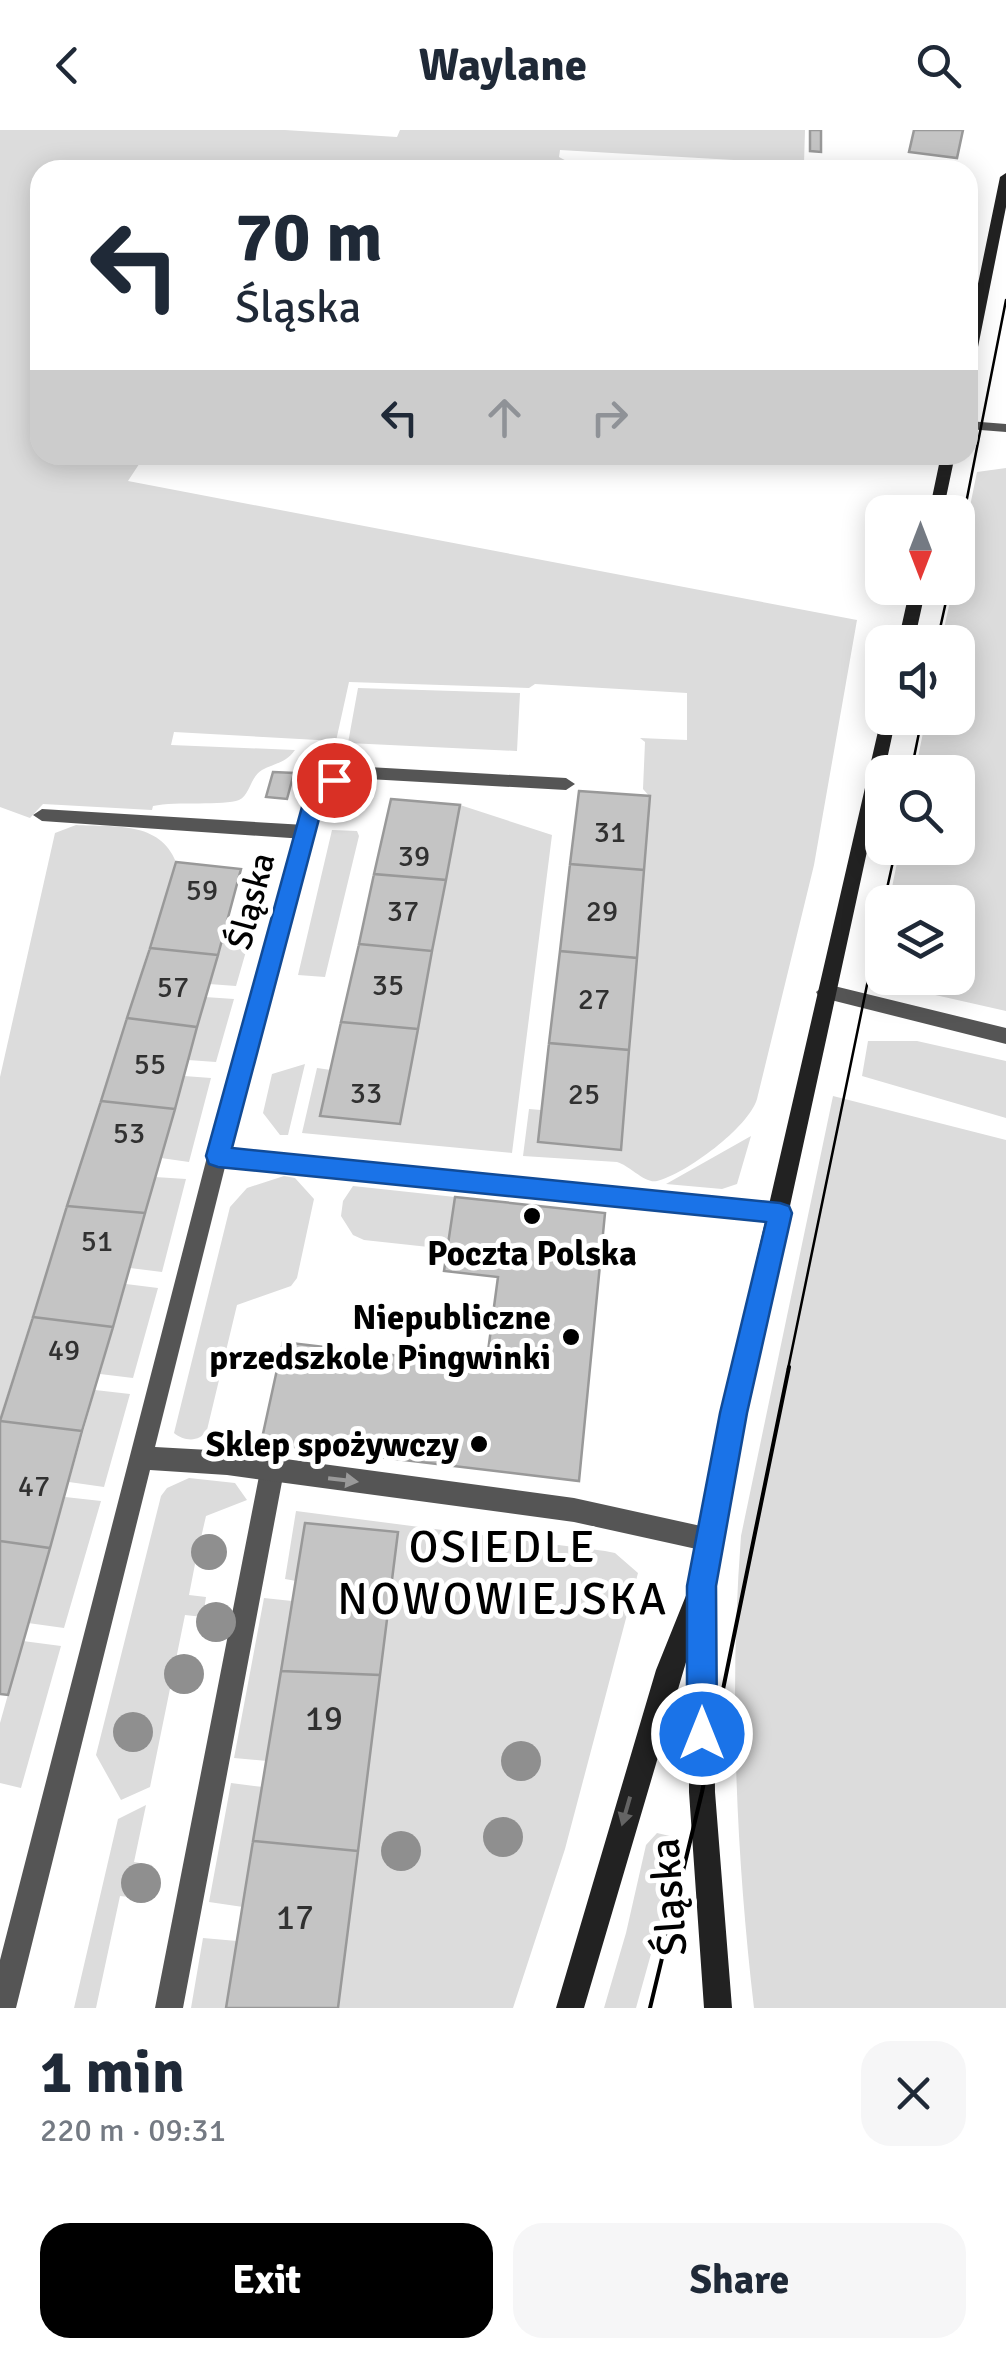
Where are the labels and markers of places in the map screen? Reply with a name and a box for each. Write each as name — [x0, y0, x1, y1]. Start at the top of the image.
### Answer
pin — [292, 738, 377, 823]
marker: Poczta Polska — [521, 1205, 543, 1227]
place label: Poczta Polska — [427, 1232, 637, 1275]
place label: Niepubliczne przedszkole Pingwinki — [209, 1296, 551, 1379]
marker: Niepubliczne przedszkole Pingwinki — [560, 1326, 582, 1348]
place label: Sklep spożywczy — [206, 1423, 460, 1466]
marker: Sklep spożywczy — [468, 1433, 490, 1455]

